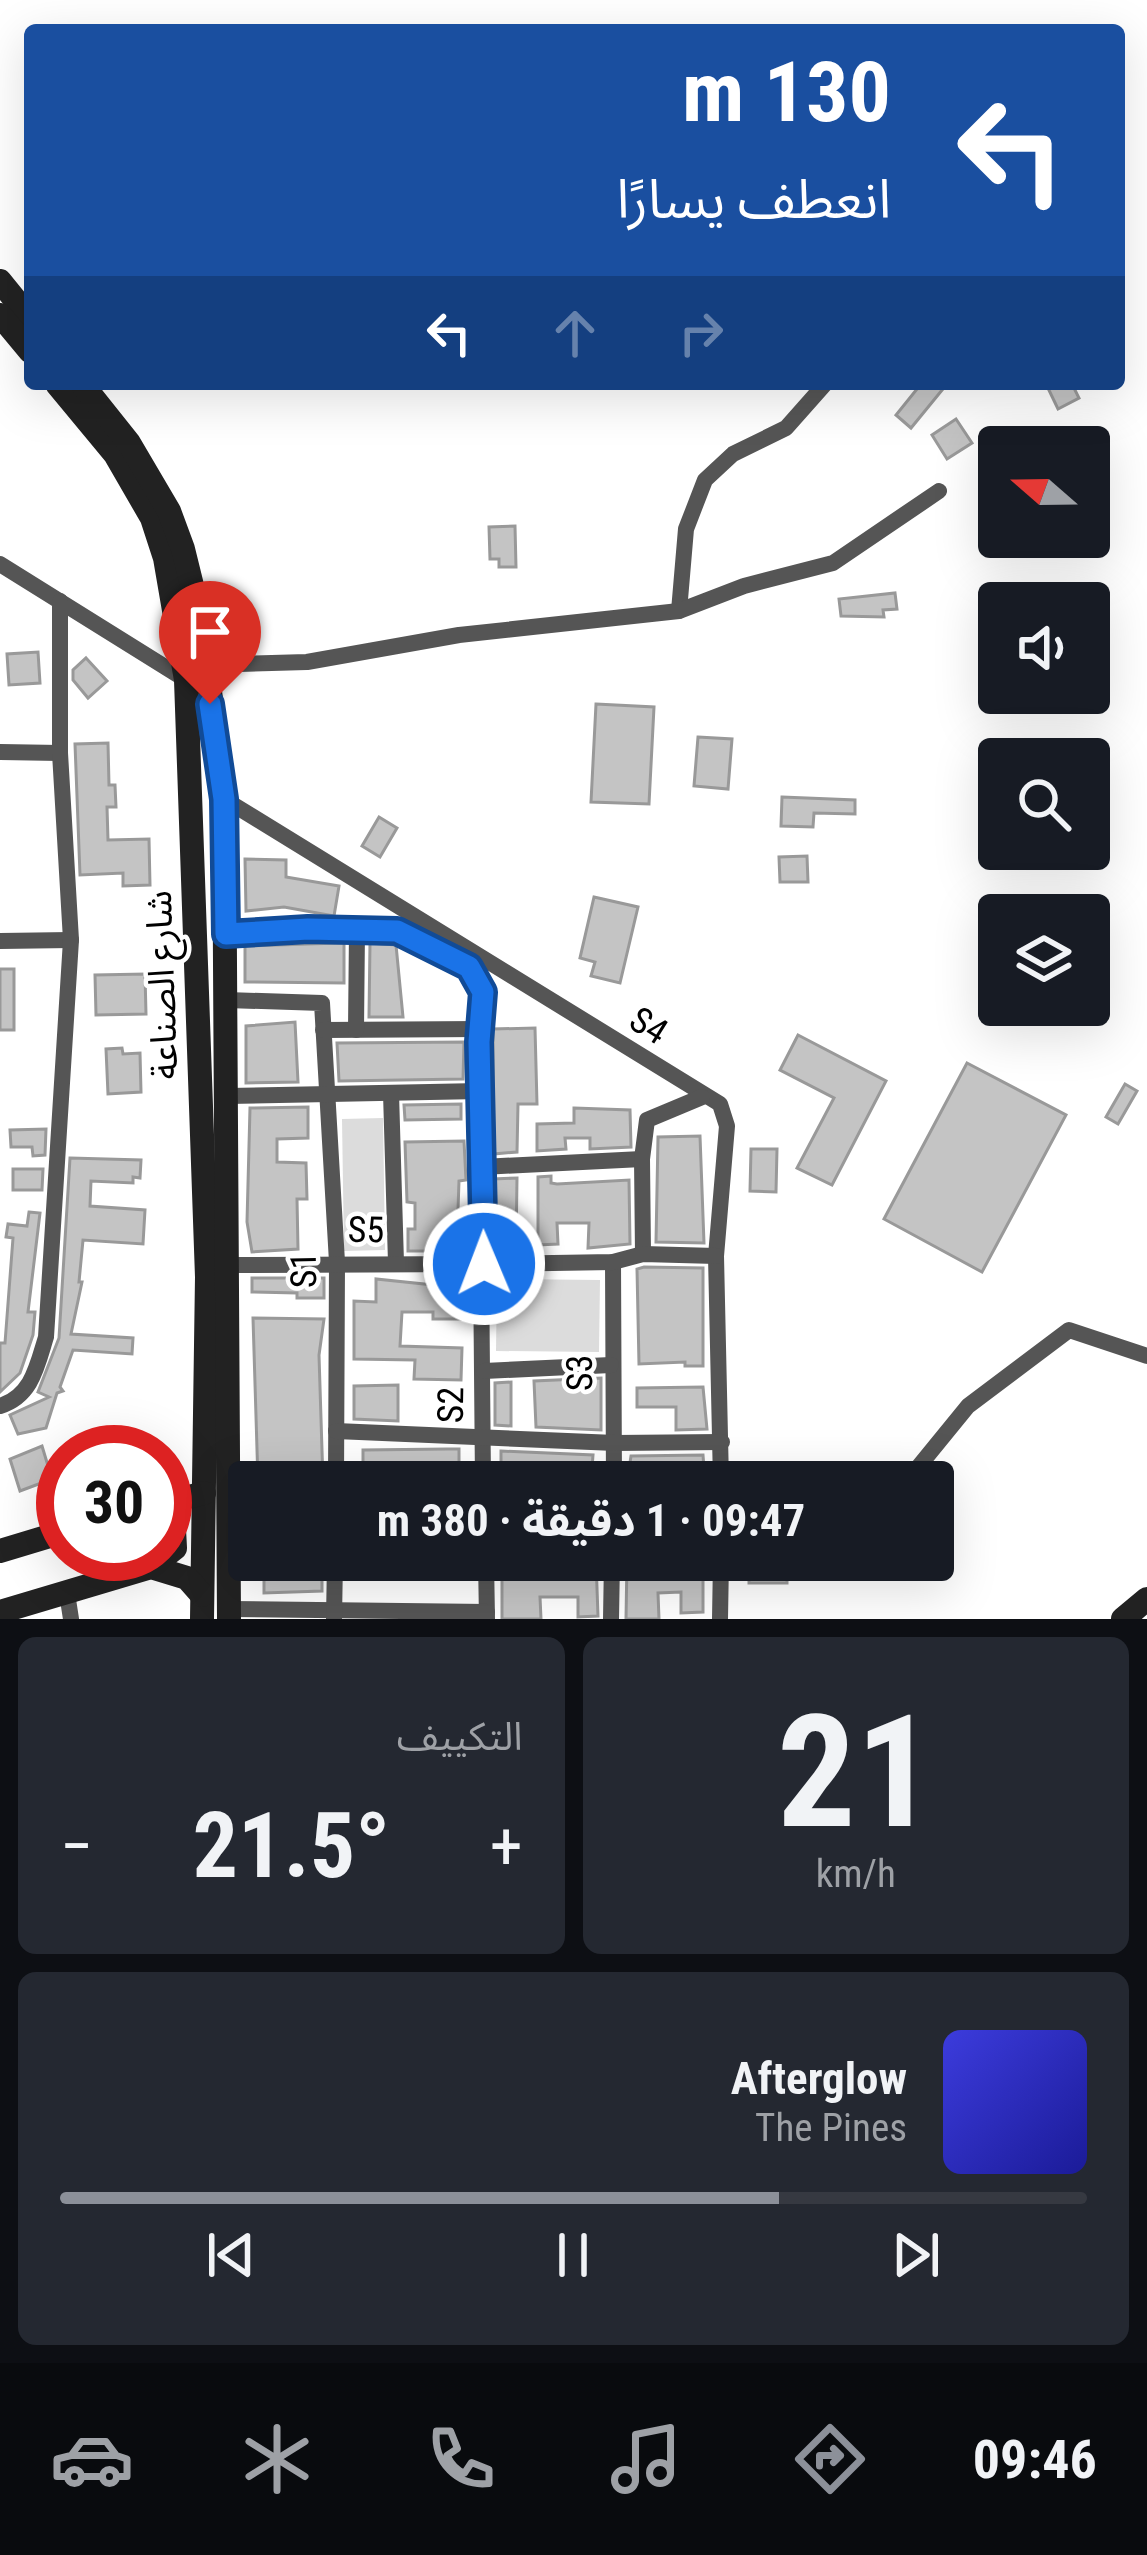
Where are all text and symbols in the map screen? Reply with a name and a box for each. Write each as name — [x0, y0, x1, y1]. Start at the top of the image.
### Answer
text: 130 m — [682, 43, 891, 142]
icon: left — [933, 72, 1089, 228]
text: انعطف يسارًا — [616, 168, 891, 231]
icon: left — [416, 300, 482, 366]
icon: ahead — [542, 300, 608, 366]
icon: right — [668, 300, 734, 366]
north arrow — [978, 426, 1110, 558]
map controls — [978, 426, 1110, 1026]
pin — [159, 581, 261, 704]
button: sound — [978, 582, 1110, 714]
icon: arrive — [177, 599, 243, 665]
button: search — [978, 738, 1110, 870]
street label: شارع الصناعة — [138, 890, 191, 1080]
button: layers — [978, 894, 1110, 1026]
street label: S4 — [622, 998, 675, 1053]
position arrow — [421, 1201, 547, 1327]
street label: S5 — [347, 1209, 385, 1251]
street label: S1 — [283, 1251, 325, 1289]
street label: S3 — [559, 1354, 601, 1392]
street label: S2 — [430, 1386, 472, 1424]
speed limit sign: 30 — [36, 1425, 192, 1581]
text: 09:47 · 1 دقيقة · 380 m — [377, 1494, 805, 1547]
text: 21 — [777, 1681, 935, 1864]
text: التكييف — [397, 1714, 523, 1760]
text: 21.5° — [193, 1794, 390, 1899]
text: − — [60, 1808, 93, 1885]
text: + — [490, 1808, 522, 1885]
text: km/h — [816, 1851, 896, 1897]
text: Afterglow — [731, 2052, 907, 2105]
text: The Pines — [755, 2105, 907, 2151]
icon: previous — [198, 2222, 264, 2288]
icon: pause — [540, 2222, 606, 2288]
icon: next — [883, 2222, 949, 2288]
icon: car — [50, 2417, 134, 2501]
icon: climate — [235, 2417, 319, 2501]
icon: phone — [419, 2417, 503, 2501]
icon: music — [604, 2417, 688, 2501]
icon: directions — [788, 2417, 872, 2501]
text: 09:46 — [973, 2428, 1097, 2491]

